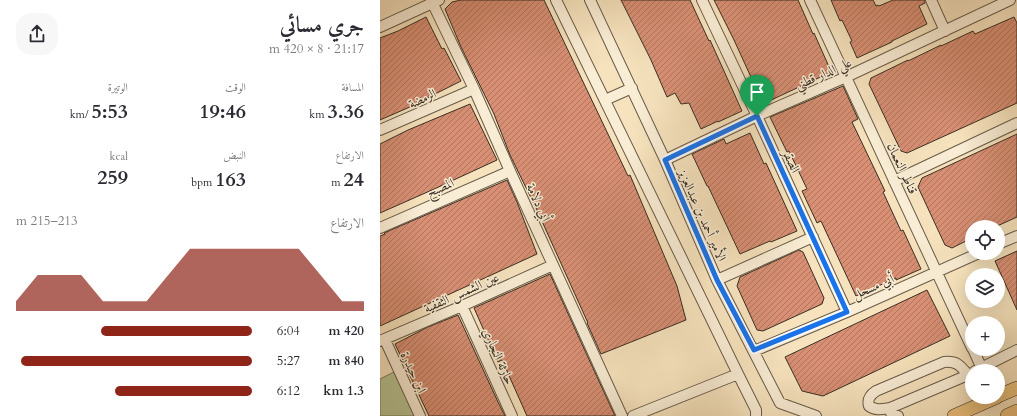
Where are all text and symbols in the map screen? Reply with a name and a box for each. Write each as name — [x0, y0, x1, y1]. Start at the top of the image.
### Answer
text: جري مسائي — [280, 10, 364, 40]
button: share — [16, 13, 58, 55]
text: 21:17 · 8 × 420 m — [269, 40, 364, 58]
street label: علي الدار قطني — [792, 53, 856, 98]
pin — [740, 75, 774, 116]
text: الوتيرة — [108, 80, 128, 95]
text: الوقت — [225, 80, 246, 95]
text: المسافة — [342, 80, 364, 95]
icon: arrive — [746, 81, 768, 103]
street label: الرمضة — [406, 85, 439, 113]
text: 5:53 — [91, 98, 128, 125]
text: 19:46 — [199, 98, 246, 125]
text: 3.36 — [327, 98, 364, 125]
text: /km — [70, 107, 91, 122]
text: km — [309, 107, 327, 122]
street label: قناطر النعمان — [882, 140, 922, 197]
street label: الصقر — [777, 145, 804, 176]
text: النبض — [223, 148, 246, 163]
text: الارتفاع — [335, 148, 364, 163]
text: kcal — [110, 149, 128, 164]
text: 259 — [97, 164, 128, 191]
street label: الأمير أحمد بن عبدالعزيز — [673, 165, 731, 265]
text: 163 — [215, 166, 246, 193]
text: 24 — [344, 166, 364, 193]
street label: المصبح — [424, 174, 458, 204]
text: bpm — [191, 175, 215, 190]
text: m — [331, 175, 344, 190]
street label: أبي دلامة — [520, 180, 554, 225]
text: 213–215 m — [16, 212, 78, 230]
text: الارتفاع — [330, 214, 364, 232]
map controls — [965, 220, 1005, 404]
button: locate — [965, 220, 1005, 260]
street label: عين الشمس الثقفية — [421, 268, 502, 318]
button: layers — [965, 268, 1005, 308]
street label: أبي مسحل — [850, 270, 898, 306]
button: + — [965, 316, 1005, 356]
text: 6:04 — [277, 322, 300, 340]
text: 420 m — [329, 322, 364, 340]
street label: حارثة النجاري — [477, 325, 519, 388]
street label: ابن حيدرة — [396, 349, 431, 396]
text: 5:27 — [277, 352, 300, 370]
text: 840 m — [329, 352, 364, 370]
button: − — [965, 364, 1005, 404]
text: 6:12 — [277, 382, 300, 400]
text: 1.3 km — [323, 382, 364, 400]

